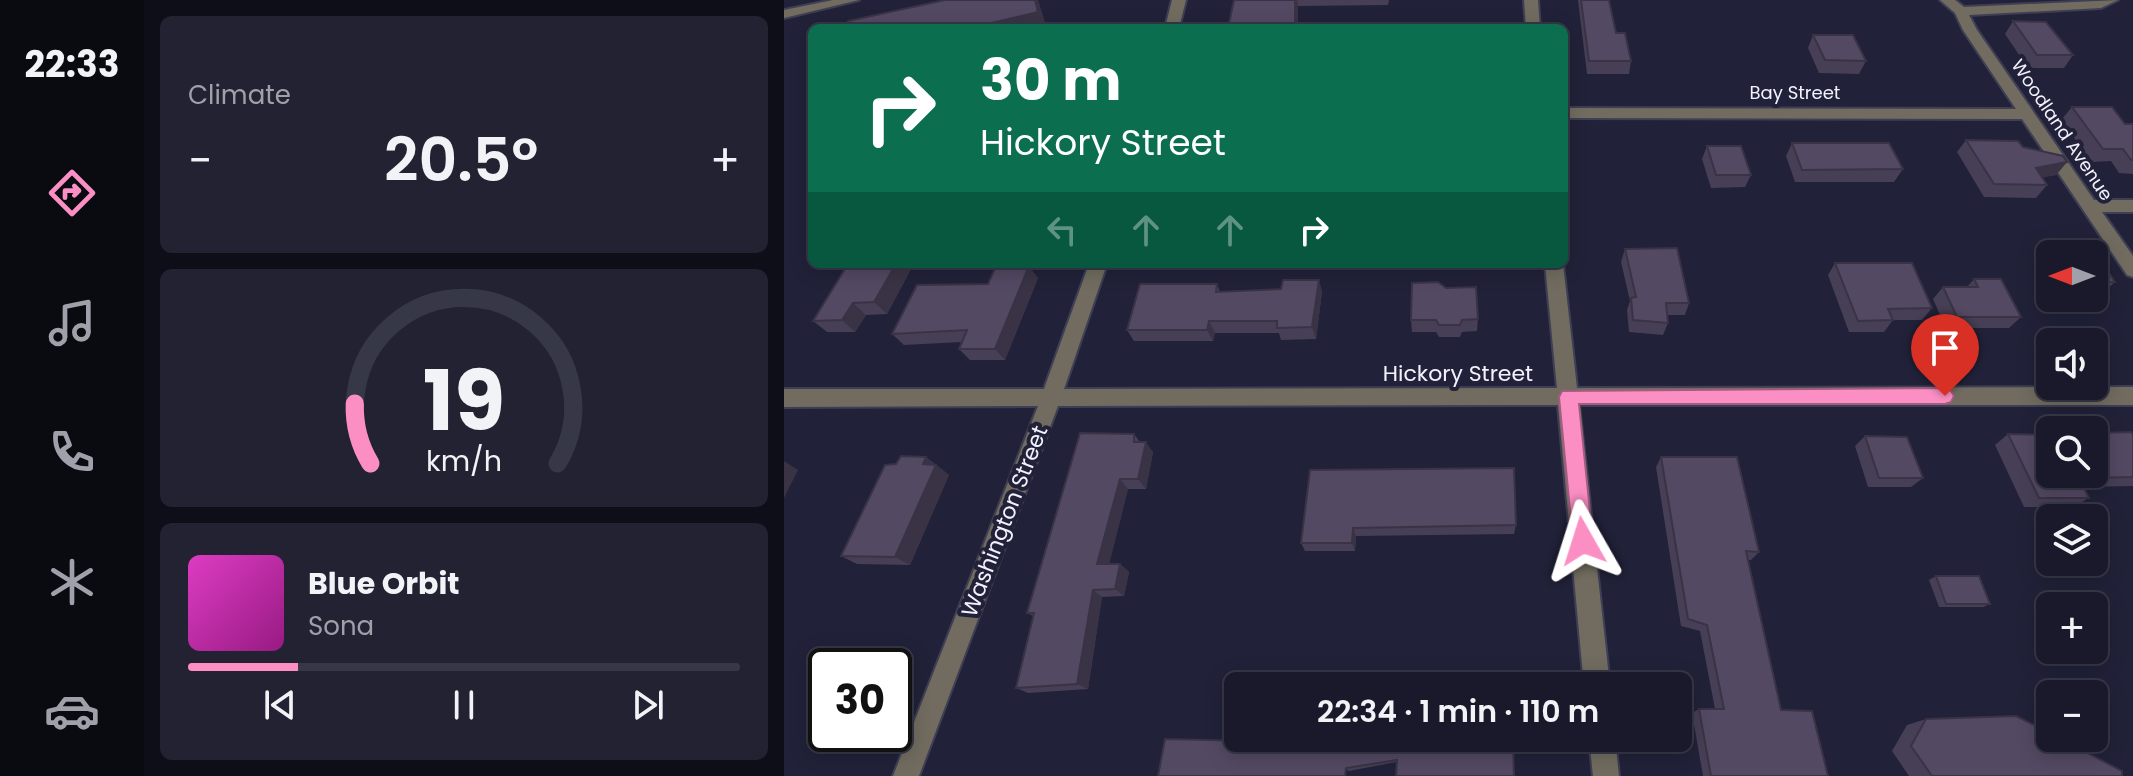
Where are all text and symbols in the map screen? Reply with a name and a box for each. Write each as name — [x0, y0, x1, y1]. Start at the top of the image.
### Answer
text: 22:33 — [25, 39, 119, 90]
text: 30 m — [980, 41, 1122, 120]
street label: Woodland Avenue — [2006, 54, 2119, 205]
icon: right — [848, 56, 952, 160]
text: Climate — [188, 77, 291, 113]
street label: Bay Street — [1750, 80, 1840, 105]
text: Hickory Street — [980, 117, 1226, 168]
text: 20.5° — [384, 118, 538, 202]
text: − — [188, 130, 212, 191]
text: + — [710, 130, 740, 191]
icon: directions — [44, 165, 100, 221]
icon: left — [1040, 208, 1084, 252]
icon: ahead — [1124, 208, 1168, 252]
icon: ahead — [1208, 208, 1252, 252]
icon: right — [1292, 208, 1336, 252]
north arrow — [2036, 240, 2108, 312]
map controls — [2036, 240, 2108, 752]
icon: music — [44, 295, 100, 351]
pin — [1911, 314, 1979, 396]
icon: arrive — [1923, 326, 1967, 370]
button: sound — [2036, 328, 2108, 400]
text: 19 — [423, 343, 505, 459]
street label: Hickory Street — [1383, 358, 1533, 389]
button: search — [2036, 416, 2108, 488]
street label: Washington Street — [954, 421, 1055, 621]
icon: phone — [44, 424, 100, 480]
text: km/h — [426, 441, 502, 481]
position arrow — [1541, 499, 1625, 583]
button: layers — [2036, 504, 2108, 576]
icon: climate — [44, 554, 100, 610]
text: Blue Orbit — [308, 562, 460, 605]
button: + — [2036, 592, 2108, 664]
text: Sona — [308, 608, 374, 644]
speed limit sign: 30 — [808, 648, 912, 752]
button: − — [2036, 680, 2108, 752]
icon: car — [44, 683, 100, 739]
icon: previous — [258, 683, 302, 727]
icon: pause — [442, 683, 486, 727]
icon: next — [626, 683, 670, 727]
text: 22:34 · 1 min · 110 m — [1317, 690, 1599, 733]

